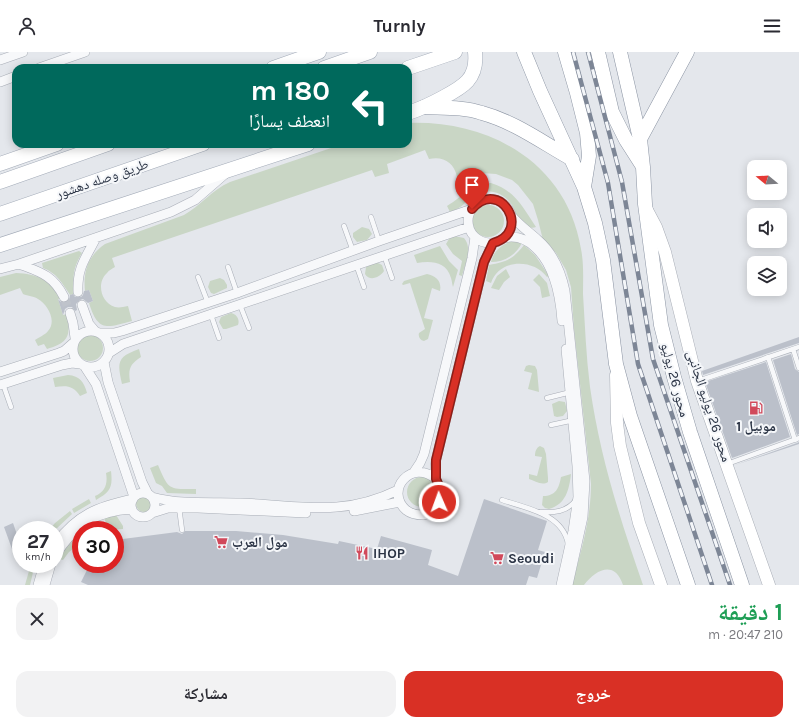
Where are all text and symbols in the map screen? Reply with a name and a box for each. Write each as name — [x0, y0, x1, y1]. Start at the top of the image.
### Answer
icon: person — [16, 15, 38, 37]
text: Turnly — [373, 15, 426, 37]
icon: menu — [761, 15, 783, 37]
text: 180 m — [251, 74, 330, 107]
icon: left — [344, 80, 396, 132]
text: انعطف يسارًا — [249, 110, 330, 132]
street label: طريق وصله دهشور — [53, 155, 151, 204]
north arrow — [747, 160, 787, 200]
map controls — [747, 160, 787, 296]
pin — [455, 168, 489, 209]
icon: arrive — [461, 174, 483, 196]
button: sound — [747, 208, 787, 248]
button: layers — [747, 256, 787, 296]
street label: محور 26 يوليو — [657, 341, 693, 419]
street label: محور 26 يوليو الجانبى — [683, 348, 735, 464]
fuel station icon: موبيل 1 — [748, 400, 764, 416]
place label: موبيل 1 — [736, 418, 776, 435]
position arrow — [418, 481, 460, 523]
speed limit sign: 30 — [72, 521, 124, 573]
text: 27 — [27, 530, 49, 553]
supermarket icon: مول العرب — [213, 534, 229, 550]
place label: مول العرب — [232, 534, 288, 551]
restaurant icon: IHOP — [354, 545, 370, 561]
place label: IHOP — [373, 545, 405, 562]
supermarket icon: Seoudi — [489, 550, 505, 566]
place label: Seoudi — [508, 550, 554, 567]
text: km/h — [25, 551, 51, 563]
button: close — [16, 598, 58, 640]
text: 1 دقيقة — [718, 598, 783, 626]
text: 210 m · 20:47 — [708, 627, 783, 642]
button: مشاركة — [16, 671, 396, 717]
button: خروج — [404, 671, 783, 717]

